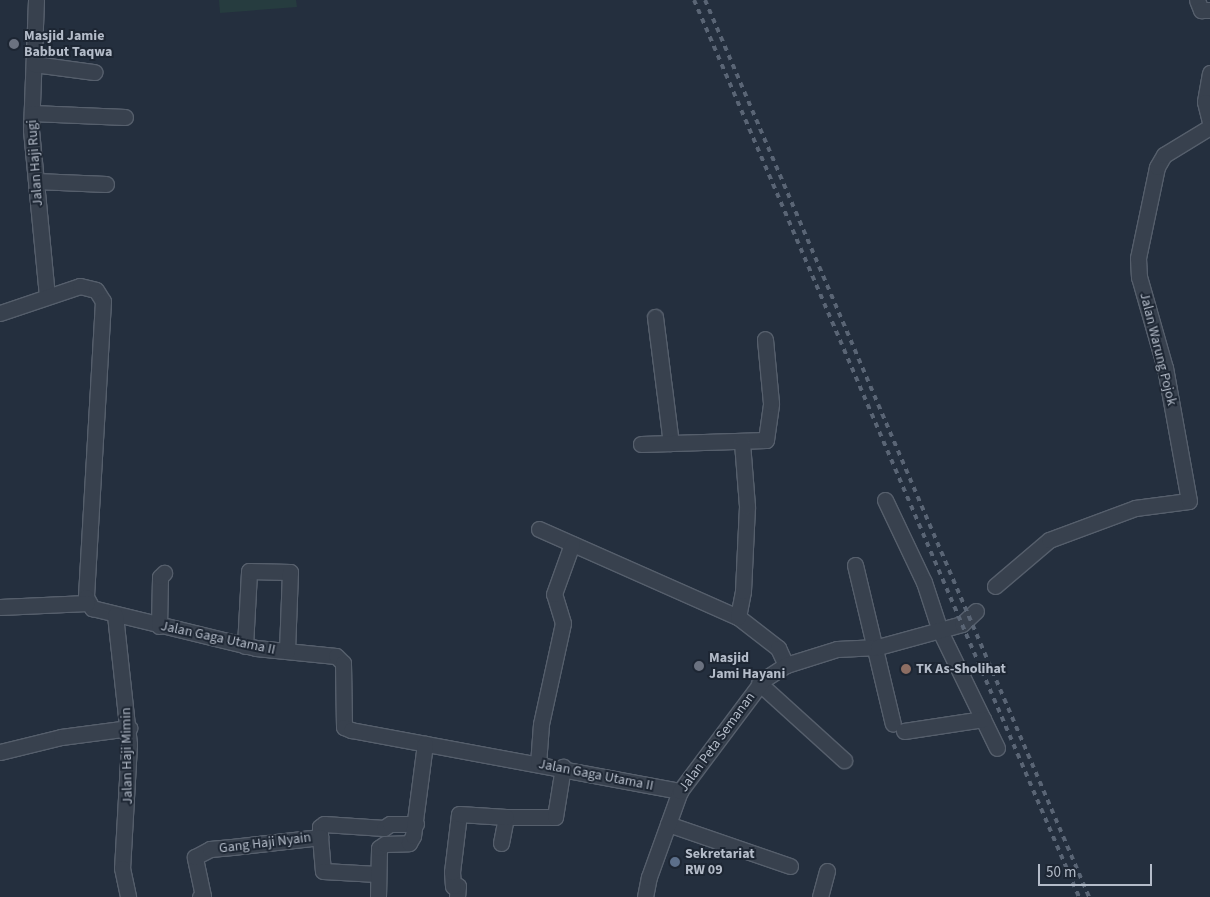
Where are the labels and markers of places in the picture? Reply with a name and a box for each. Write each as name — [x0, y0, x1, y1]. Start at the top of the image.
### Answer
place label: Masjid Jamie Babbut Taqwa — [24, 28, 112, 60]
marker: Masjid Jamie Babbut Taqwa — [8, 38, 20, 50]
place label: Masjid Jami Hayani — [709, 650, 785, 682]
marker: Masjid Jami Hayani — [693, 660, 705, 672]
place label: TK As-Sholihat — [916, 661, 1006, 677]
marker: TK As-Sholihat — [900, 663, 912, 675]
place label: Sekretariat RW 09 — [685, 846, 755, 879]
marker: Sekretariat RW 09 — [669, 856, 681, 868]

